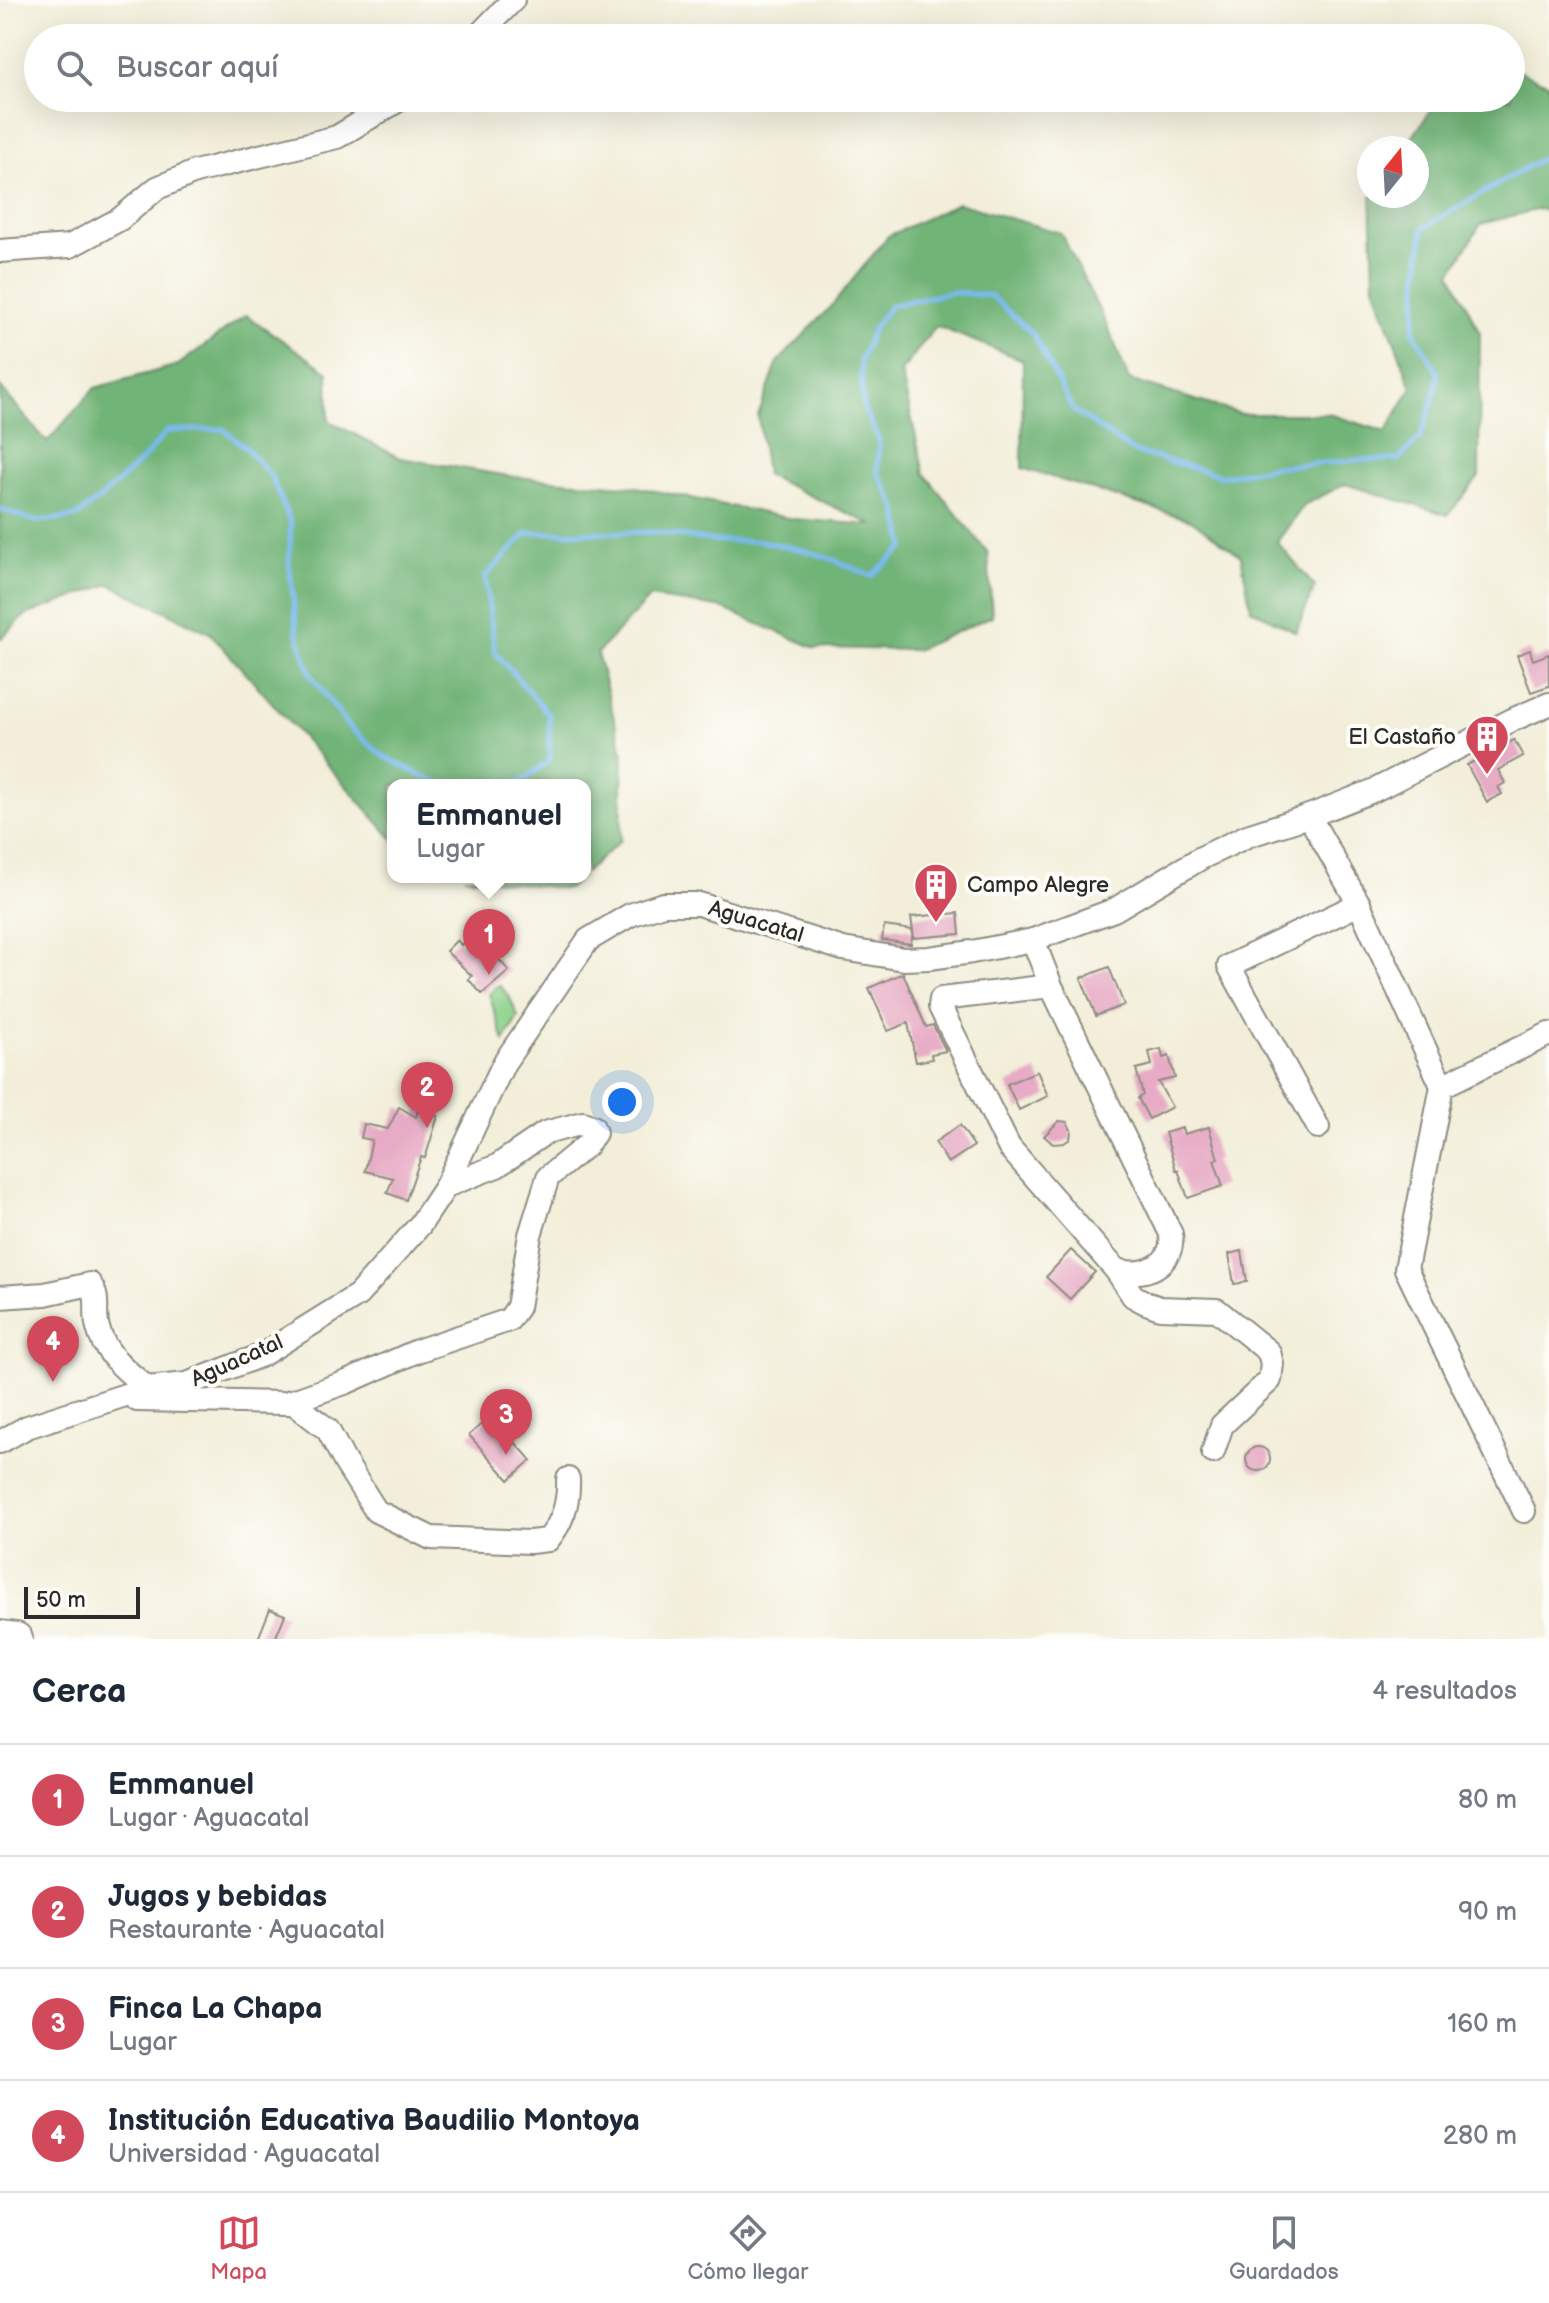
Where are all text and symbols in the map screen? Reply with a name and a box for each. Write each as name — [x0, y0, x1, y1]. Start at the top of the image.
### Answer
search box — [24, 24, 1525, 112]
icon: search — [52, 46, 96, 90]
text: Buscar aquí — [116, 50, 278, 86]
north arrow — [1357, 136, 1429, 208]
building icon: El Castaño — [1463, 713, 1511, 776]
place label: El Castaño — [1348, 724, 1456, 751]
popup — [387, 779, 591, 883]
text: Emmanuel — [416, 798, 562, 834]
text: Lugar — [416, 834, 485, 865]
building icon: Campo Alegre — [912, 861, 960, 924]
place label: Campo Alegre — [967, 872, 1109, 899]
street label: Aguacatal — [705, 895, 807, 949]
pin: 1 — [463, 909, 515, 975]
pin: 2 — [401, 1062, 453, 1128]
your location — [602, 1082, 642, 1122]
pin: 4 — [27, 1316, 79, 1382]
street label: Aguacatal — [187, 1329, 287, 1393]
pin: 3 — [480, 1389, 532, 1455]
scale bar — [24, 1583, 140, 1619]
text: 50 m — [36, 1587, 86, 1614]
text: Cerca — [32, 1671, 127, 1712]
text: 4 resultados — [1372, 1676, 1517, 1707]
text: Emmanuel — [108, 1767, 254, 1803]
text: 1 — [53, 1785, 63, 1816]
text: 80 m — [1458, 1785, 1517, 1816]
text: Lugar · Aguacatal — [108, 1803, 309, 1834]
text: Jugos y bebidas — [108, 1879, 327, 1915]
text: 2 — [50, 1897, 66, 1928]
text: 90 m — [1458, 1897, 1517, 1928]
text: Restaurante · Aguacatal — [108, 1915, 385, 1946]
text: Finca La Chapa — [108, 1991, 322, 2027]
text: 3 — [50, 2009, 66, 2040]
text: 160 m — [1447, 2009, 1517, 2040]
text: Lugar — [108, 2027, 177, 2058]
text: Institución Educativa Baudilio Montoya — [108, 2103, 640, 2139]
text: 4 — [50, 2121, 66, 2152]
text: 280 m — [1443, 2121, 1517, 2152]
text: Universidad · Aguacatal — [108, 2139, 380, 2170]
tab: Mapa — [210, 2211, 267, 2286]
tab: Cómo llegar — [688, 2211, 808, 2286]
tab: Guardados — [1229, 2211, 1339, 2286]

